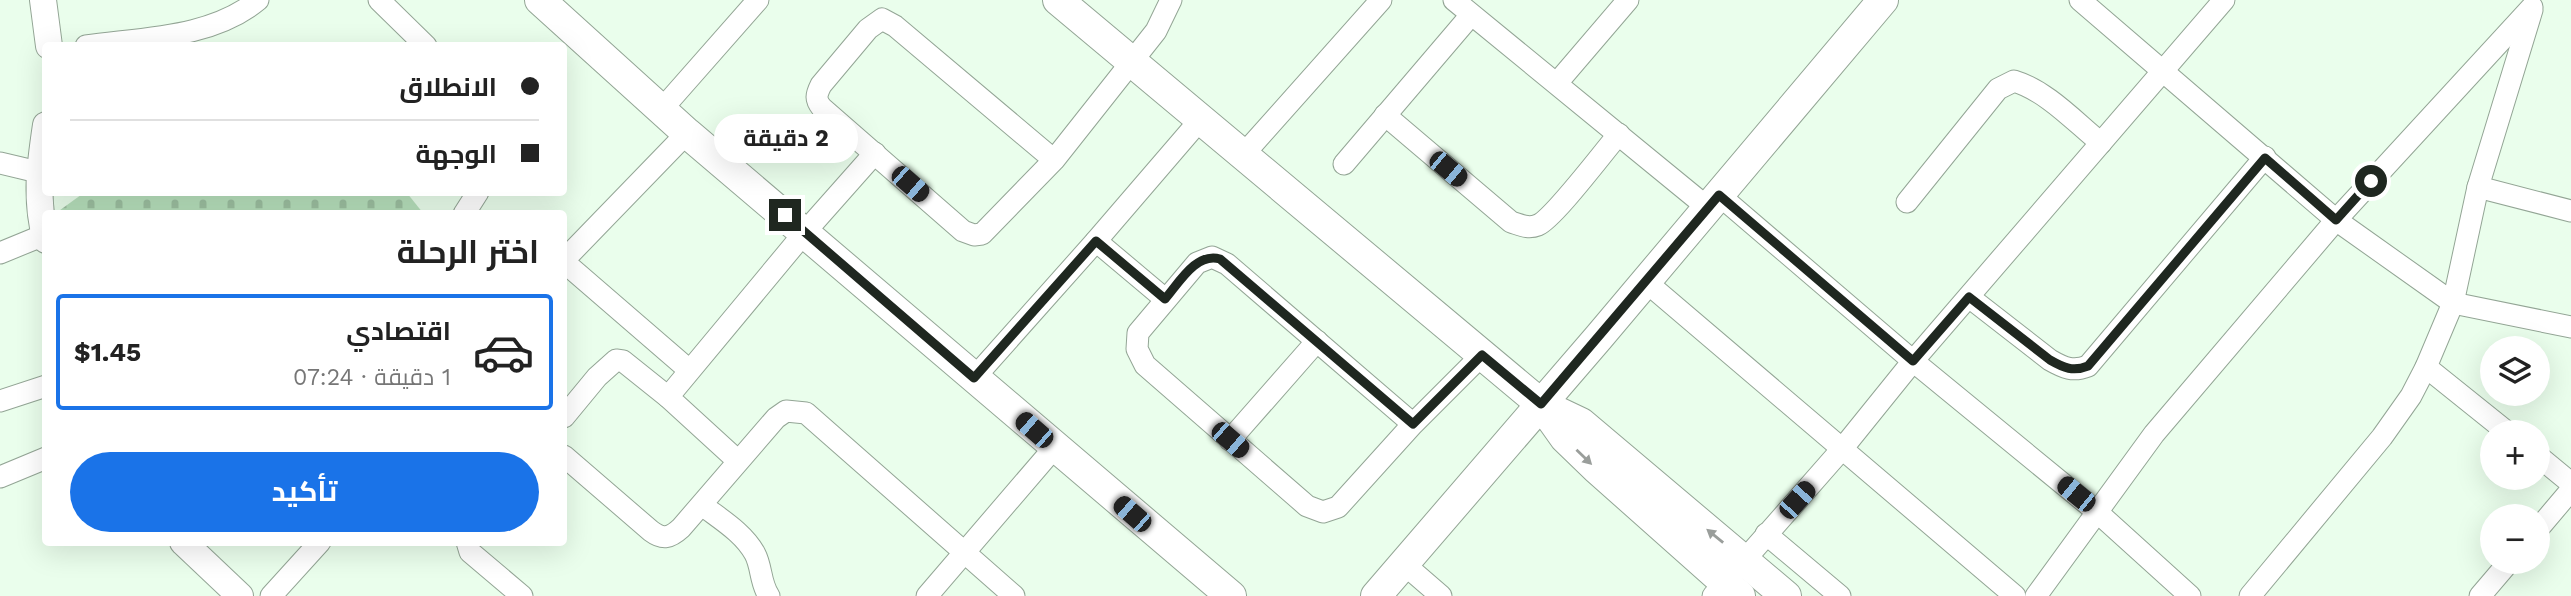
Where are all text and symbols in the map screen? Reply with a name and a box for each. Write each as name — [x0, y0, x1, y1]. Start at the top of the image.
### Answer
text: الانطلاق — [399, 72, 497, 102]
callout: 2 دقيقة — [713, 114, 857, 162]
text: 2 دقيقة — [743, 125, 829, 152]
text: الوجهة — [416, 139, 497, 169]
car — [1426, 147, 1471, 191]
car — [888, 162, 933, 206]
route start — [2355, 165, 2387, 197]
route end — [769, 199, 801, 231]
text: اختر الرحلة — [397, 233, 539, 271]
text: اقتصادي — [346, 316, 451, 346]
icon: car — [472, 321, 535, 384]
map controls — [2480, 336, 2550, 574]
button: layers — [2480, 336, 2550, 406]
text: $1.45 — [74, 337, 141, 367]
text: 1 دقيقة · 07:24 — [293, 364, 451, 391]
car — [1012, 408, 1057, 452]
car — [1208, 418, 1253, 462]
button: + — [2480, 420, 2550, 490]
one-way arrow — [1575, 448, 1592, 464]
button: تأكيد — [70, 452, 539, 532]
car — [2054, 473, 2099, 515]
car — [1776, 477, 1819, 523]
car — [1110, 492, 1155, 536]
button: − — [2480, 504, 2550, 574]
one-way arrow — [1707, 528, 1725, 543]

